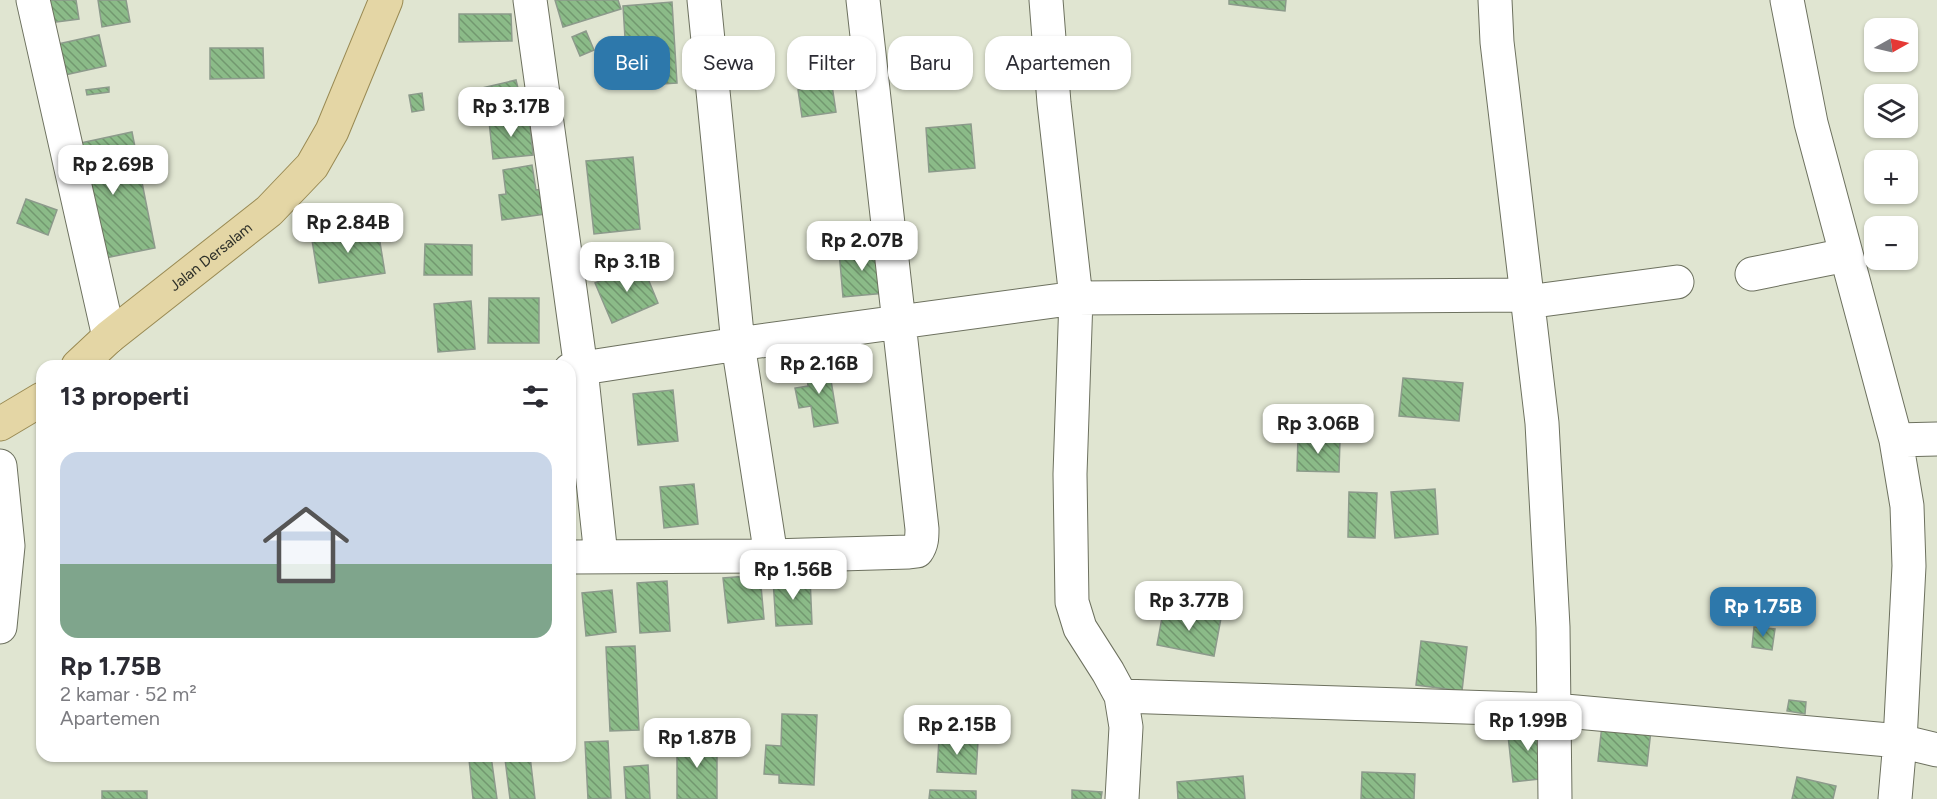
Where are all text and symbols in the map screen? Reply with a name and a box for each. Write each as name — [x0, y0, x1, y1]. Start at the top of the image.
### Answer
north arrow — [1864, 18, 1918, 72]
map controls — [1864, 18, 1918, 270]
chip: Beli — [594, 36, 670, 90]
chip: Sewa — [682, 36, 775, 90]
chip: Filter — [787, 36, 876, 90]
chip: Baru — [888, 36, 973, 90]
chip: Apartemen — [985, 36, 1131, 90]
button: layers — [1864, 84, 1918, 138]
pin: Rp 3.17B — [449, 87, 573, 138]
text: Rp 3.17B — [472, 94, 550, 118]
pin: Rp 2.69B — [51, 145, 175, 196]
button: + — [1864, 150, 1918, 204]
text: Rp 2.69B — [72, 152, 154, 176]
pin: Rp 2.84B — [286, 203, 410, 254]
text: Rp 2.84B — [306, 210, 390, 234]
button: − — [1864, 216, 1918, 270]
street label: Jalan Dersalam — [166, 219, 256, 295]
pin: Rp 2.07B — [800, 221, 924, 272]
text: Rp 2.07B — [821, 228, 903, 252]
pin: Rp 3.1B — [572, 242, 682, 293]
text: Rp 3.1B — [594, 249, 660, 273]
pin: Rp 2.16B — [757, 344, 881, 395]
text: Rp 2.16B — [780, 351, 858, 375]
text: 13 properti — [60, 380, 189, 412]
icon: filters — [519, 380, 552, 413]
pin: Rp 3.06B — [1256, 404, 1380, 455]
text: Rp 3.06B — [1277, 411, 1359, 435]
icon: home — [252, 491, 360, 599]
pin: Rp 1.56B — [731, 550, 855, 601]
text: Rp 1.56B — [754, 557, 832, 581]
pin: Rp 3.77B — [1127, 581, 1251, 632]
pin: Rp 1.75B — [1701, 587, 1825, 638]
text: Rp 3.77B — [1149, 588, 1229, 612]
text: Rp 1.75B — [1724, 594, 1802, 618]
text: Rp 1.75B — [60, 650, 161, 682]
text: 2 kamar · 52 m² — [60, 682, 197, 706]
pin: Rp 1.99B — [1466, 701, 1590, 752]
pin: Rp 2.15B — [895, 705, 1019, 756]
text: Apartemen — [60, 706, 160, 730]
text: Rp 1.99B — [1489, 708, 1567, 732]
text: Rp 2.15B — [918, 712, 996, 736]
pin: Rp 1.87B — [635, 718, 759, 769]
text: Rp 1.87B — [658, 725, 736, 749]

